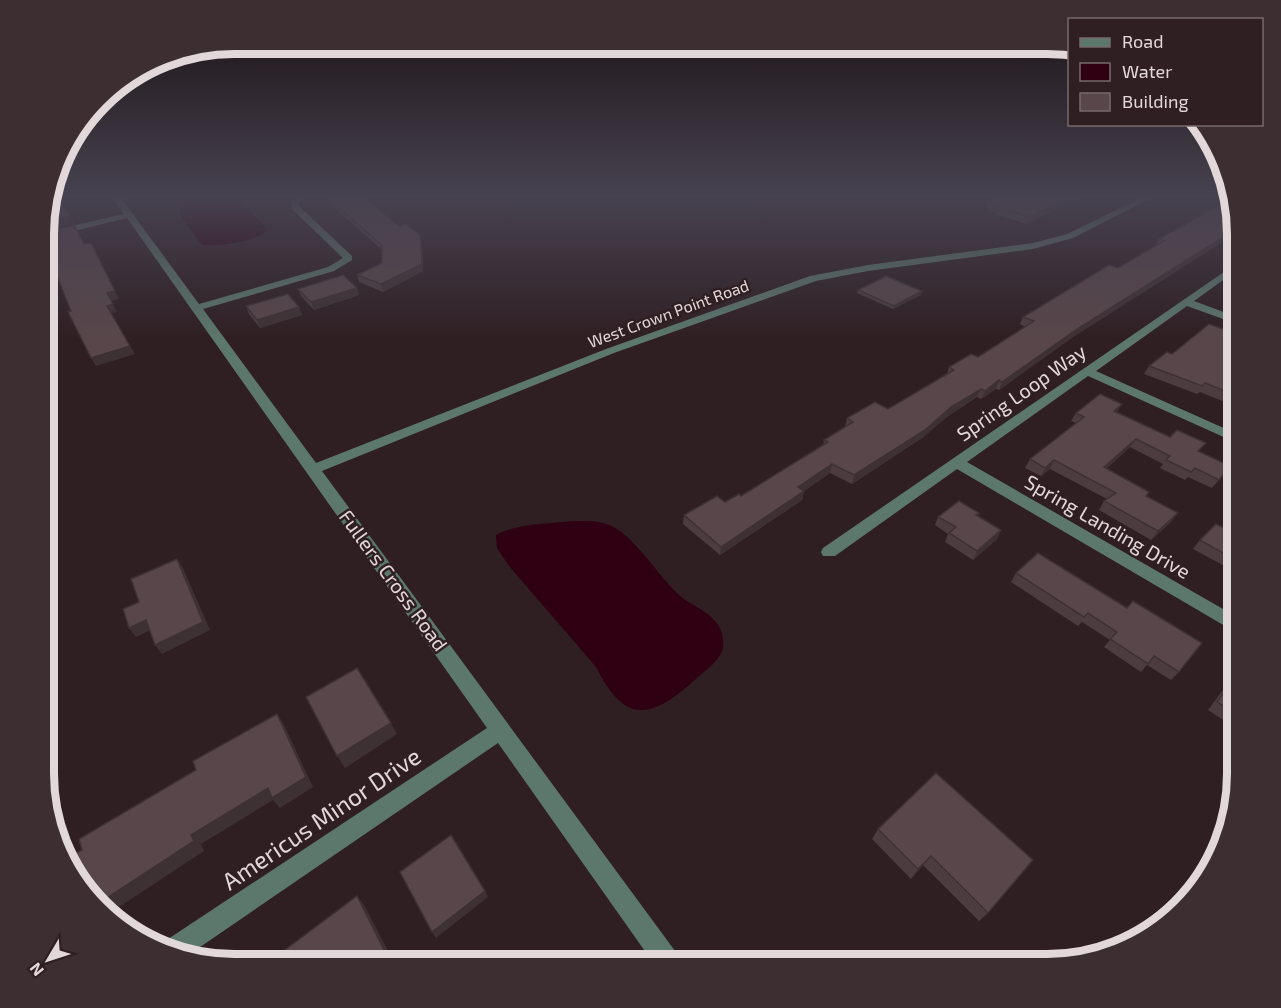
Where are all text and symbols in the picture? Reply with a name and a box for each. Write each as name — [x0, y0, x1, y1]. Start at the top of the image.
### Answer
legend — [1068, 18, 1263, 126]
text: Road — [1122, 30, 1163, 52]
text: Water — [1122, 60, 1172, 82]
text: Building — [1122, 90, 1189, 112]
street label: West Crown Point Road — [585, 275, 751, 351]
street label: Spring Loop Way — [952, 338, 1091, 445]
street label: Spring Landing Drive — [1021, 469, 1195, 583]
street label: Fullers Cross Road — [335, 505, 453, 655]
street label: Americus Minor Drive — [216, 741, 426, 895]
north arrow — [18, 930, 78, 990]
text: N — [25, 959, 47, 980]

